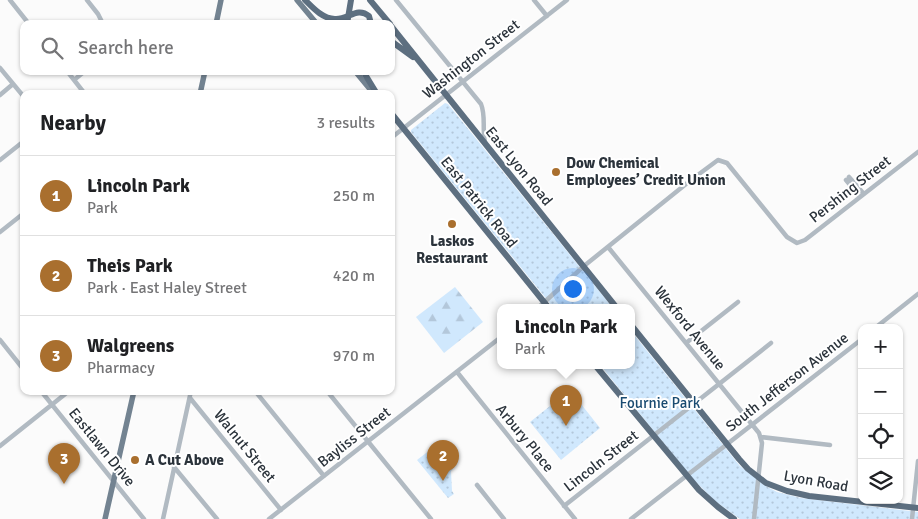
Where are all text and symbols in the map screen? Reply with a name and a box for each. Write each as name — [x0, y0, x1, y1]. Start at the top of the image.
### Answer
street label: Washington Street — [419, 16, 523, 102]
search box — [20, 20, 395, 75]
icon: search — [38, 34, 66, 62]
text: Search here — [78, 36, 174, 60]
text: Nearby — [40, 110, 106, 136]
text: 3 results — [316, 113, 375, 133]
street label: East Lyon Road — [482, 123, 556, 209]
street label: Pershing Street — [806, 152, 894, 226]
street label: East Patrick Road — [437, 153, 521, 251]
place label: Dow Chemical Employees’ Credit Union — [566, 154, 726, 189]
marker: Dow Chemical Employees’ Credit Union — [550, 166, 562, 178]
text: Lincoln Park — [87, 174, 190, 198]
text: 1 — [52, 186, 60, 206]
text: 250 m — [333, 186, 375, 206]
text: Park — [87, 198, 118, 218]
marker: Laskos Restaurant — [446, 218, 458, 230]
place label: Laskos Restaurant — [416, 232, 488, 267]
text: Theis Park — [87, 254, 173, 278]
text: 2 — [52, 266, 60, 286]
text: 420 m — [333, 266, 375, 286]
your location — [560, 276, 586, 302]
text: Park · East Haley Street — [87, 278, 247, 298]
street label: Wexford Avenue — [651, 282, 729, 374]
popup — [497, 304, 635, 369]
text: Lincoln Park — [514, 315, 618, 339]
map controls — [858, 324, 903, 504]
button: + — [858, 324, 903, 369]
street label: South Jefferson Avenue — [722, 329, 852, 435]
text: Walgreens — [87, 334, 174, 358]
text: Park — [514, 339, 545, 359]
text: 3 — [52, 346, 60, 366]
text: 970 m — [333, 346, 375, 366]
text: Pharmacy — [87, 358, 155, 378]
button: − — [858, 369, 903, 414]
pin: 1 — [550, 385, 582, 426]
park label: Fournie Park — [620, 394, 701, 412]
street label: Arbury Place — [492, 400, 558, 476]
street label: Bayliss Street — [314, 403, 394, 471]
street label: Eastlawn Drive — [65, 404, 139, 490]
street label: Walnut Street — [210, 406, 280, 486]
button: locate — [858, 414, 903, 459]
street label: Lincoln Street — [560, 426, 642, 496]
pin: 2 — [427, 440, 459, 481]
pin: 3 — [48, 443, 80, 484]
place label: A Cut Above — [145, 451, 224, 469]
marker: A Cut Above — [129, 454, 141, 466]
button: layers — [858, 459, 903, 504]
street label: Lyon Road — [782, 466, 850, 496]

